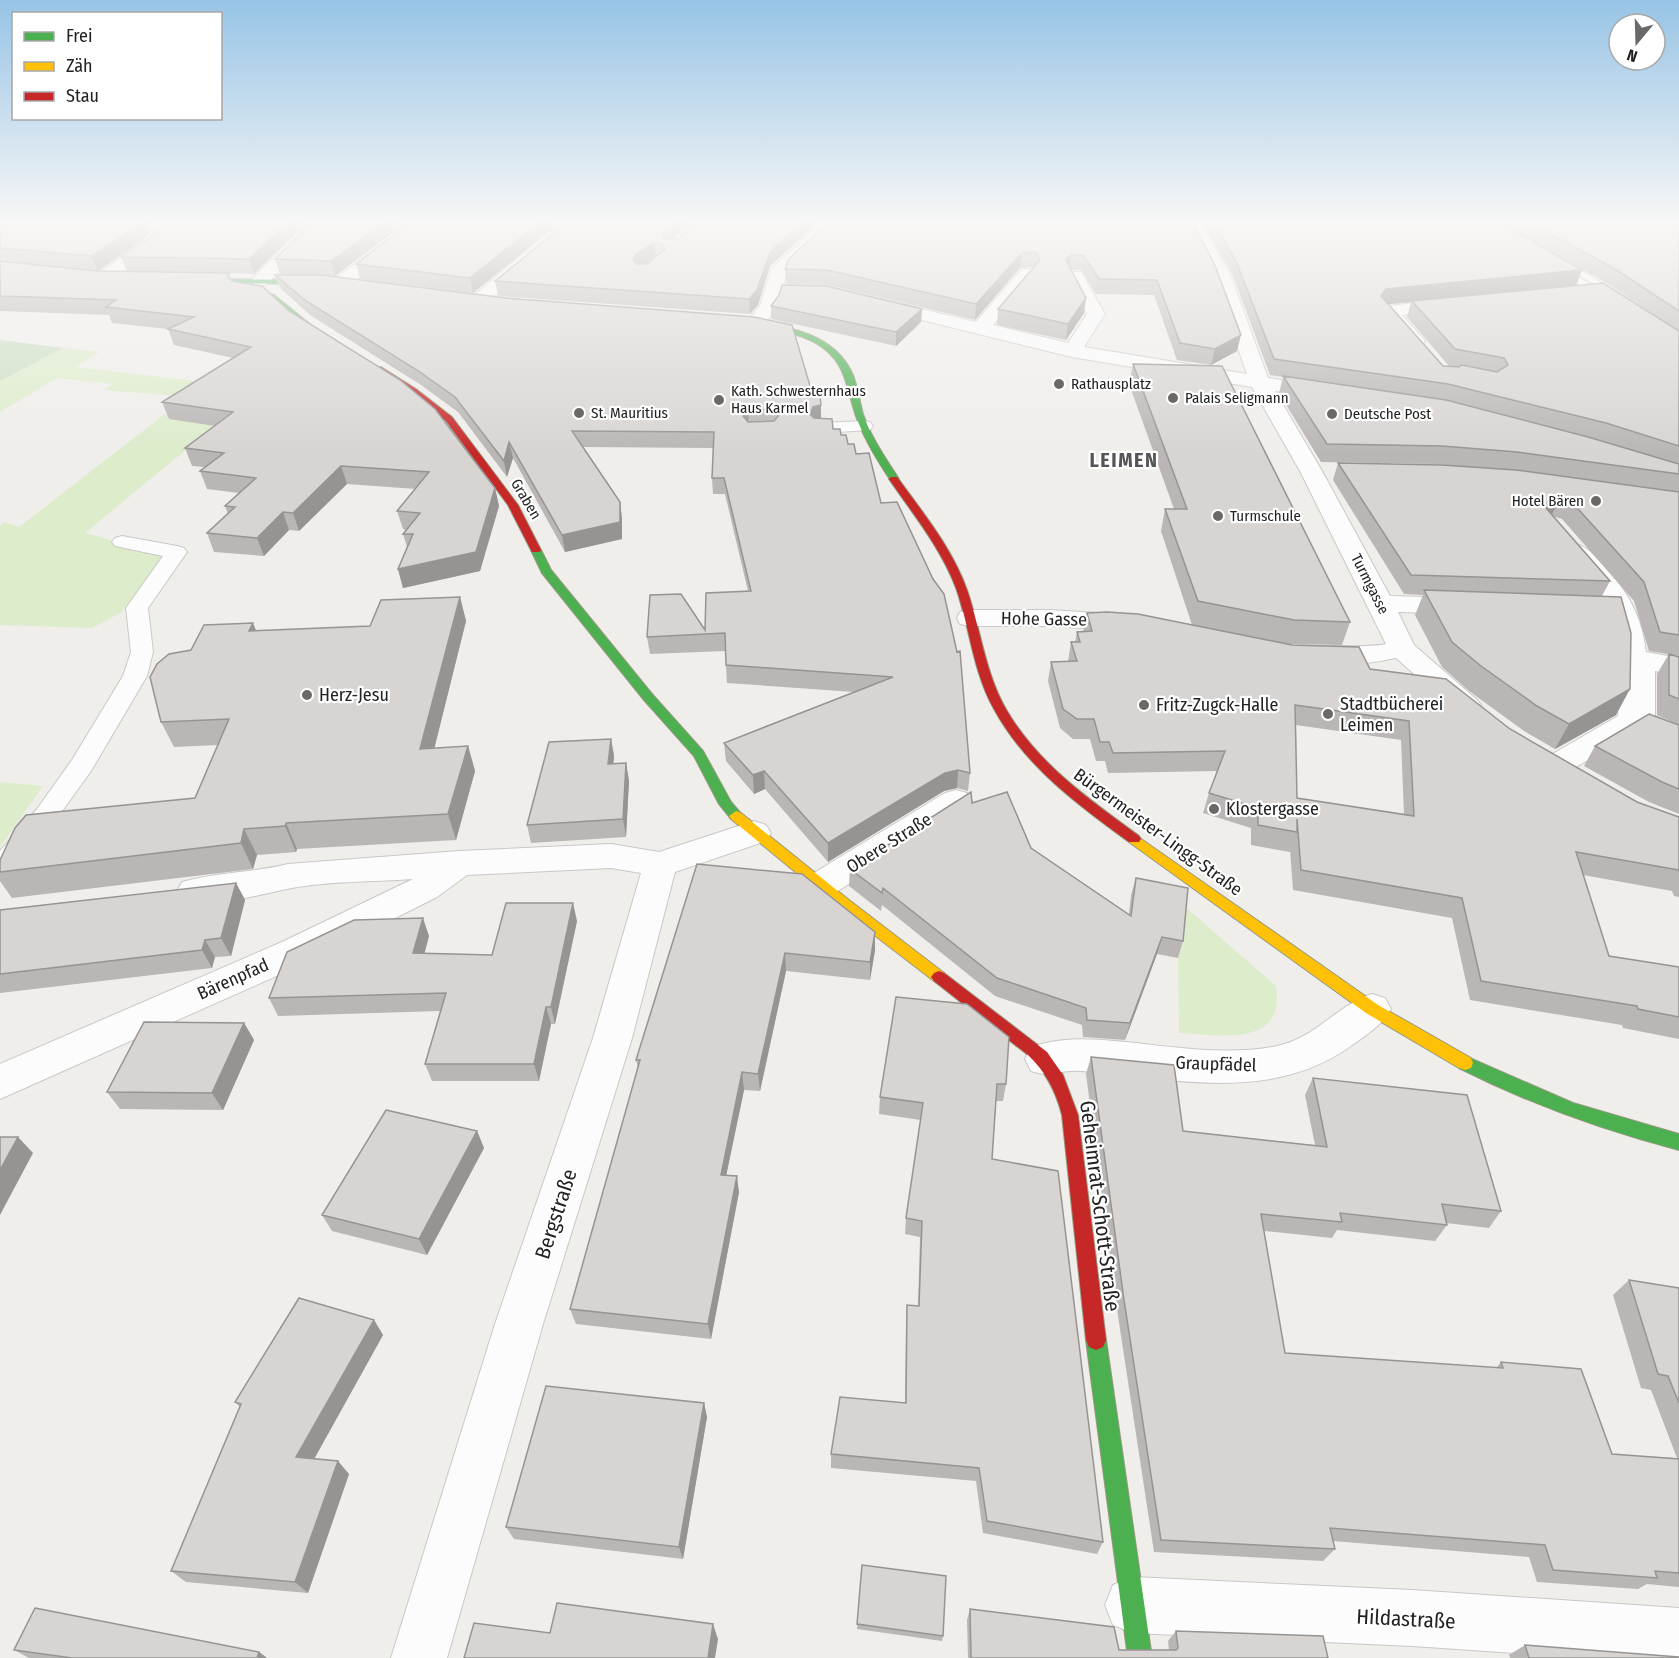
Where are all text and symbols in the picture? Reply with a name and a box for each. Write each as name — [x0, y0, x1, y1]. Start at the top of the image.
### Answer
legend — [12, 12, 222, 120]
north arrow — [1607, 12, 1667, 72]
text: Frei — [66, 25, 92, 47]
text: N — [1625, 45, 1640, 66]
text: Zäh — [66, 55, 93, 77]
text: Stau — [66, 85, 99, 107]
place label: Rathausplatz — [1071, 375, 1151, 393]
marker: Rathausplatz — [1052, 377, 1066, 391]
place label: Kath. Schwesternhaus Haus Karmel — [731, 382, 866, 417]
place label: Palais Seligmann — [1185, 389, 1289, 407]
marker: Palais Seligmann — [1166, 391, 1180, 405]
marker: Kath. Schwesternhaus Haus Karmel — [712, 393, 726, 407]
place label: St. Mauritius — [591, 404, 668, 422]
place label: Deutsche Post — [1344, 405, 1431, 423]
marker: St. Mauritius — [572, 406, 586, 420]
marker: Deutsche Post — [1325, 407, 1339, 421]
district label: LEIMEN — [1089, 448, 1159, 472]
street label: Graben — [507, 476, 545, 522]
place label: Hotel Bären — [1512, 492, 1584, 510]
marker: Hotel Bären — [1589, 494, 1603, 508]
place label: Turmschule — [1230, 507, 1301, 525]
marker: Turmschule — [1211, 509, 1225, 523]
street label: Turmgasse — [1347, 551, 1393, 617]
street label: Hohe Gasse — [1001, 607, 1087, 631]
place label: Herz-Jesu — [319, 684, 389, 706]
marker: Herz-Jesu — [300, 688, 314, 702]
place label: Stadtbücherei Leimen — [1340, 693, 1443, 736]
place label: Fritz-Zugck-Halle — [1156, 694, 1278, 716]
marker: Fritz-Zugck-Halle — [1137, 698, 1151, 712]
marker: Stadtbücherei Leimen — [1321, 707, 1335, 721]
street label: Bürgermeister-Lingg-Straße — [1069, 763, 1247, 901]
place label: Klostergasse — [1226, 798, 1319, 820]
marker: Klostergasse — [1207, 802, 1221, 816]
street label: Obere Straße — [842, 808, 936, 878]
street label: Bärenpfad — [194, 953, 272, 1005]
street label: Graupfädel — [1175, 1052, 1257, 1076]
street label: Geheimrat-Schott-Straße — [1074, 1099, 1126, 1313]
street label: Bergstraße — [529, 1166, 583, 1262]
street label: Hildastraße — [1356, 1603, 1456, 1635]

